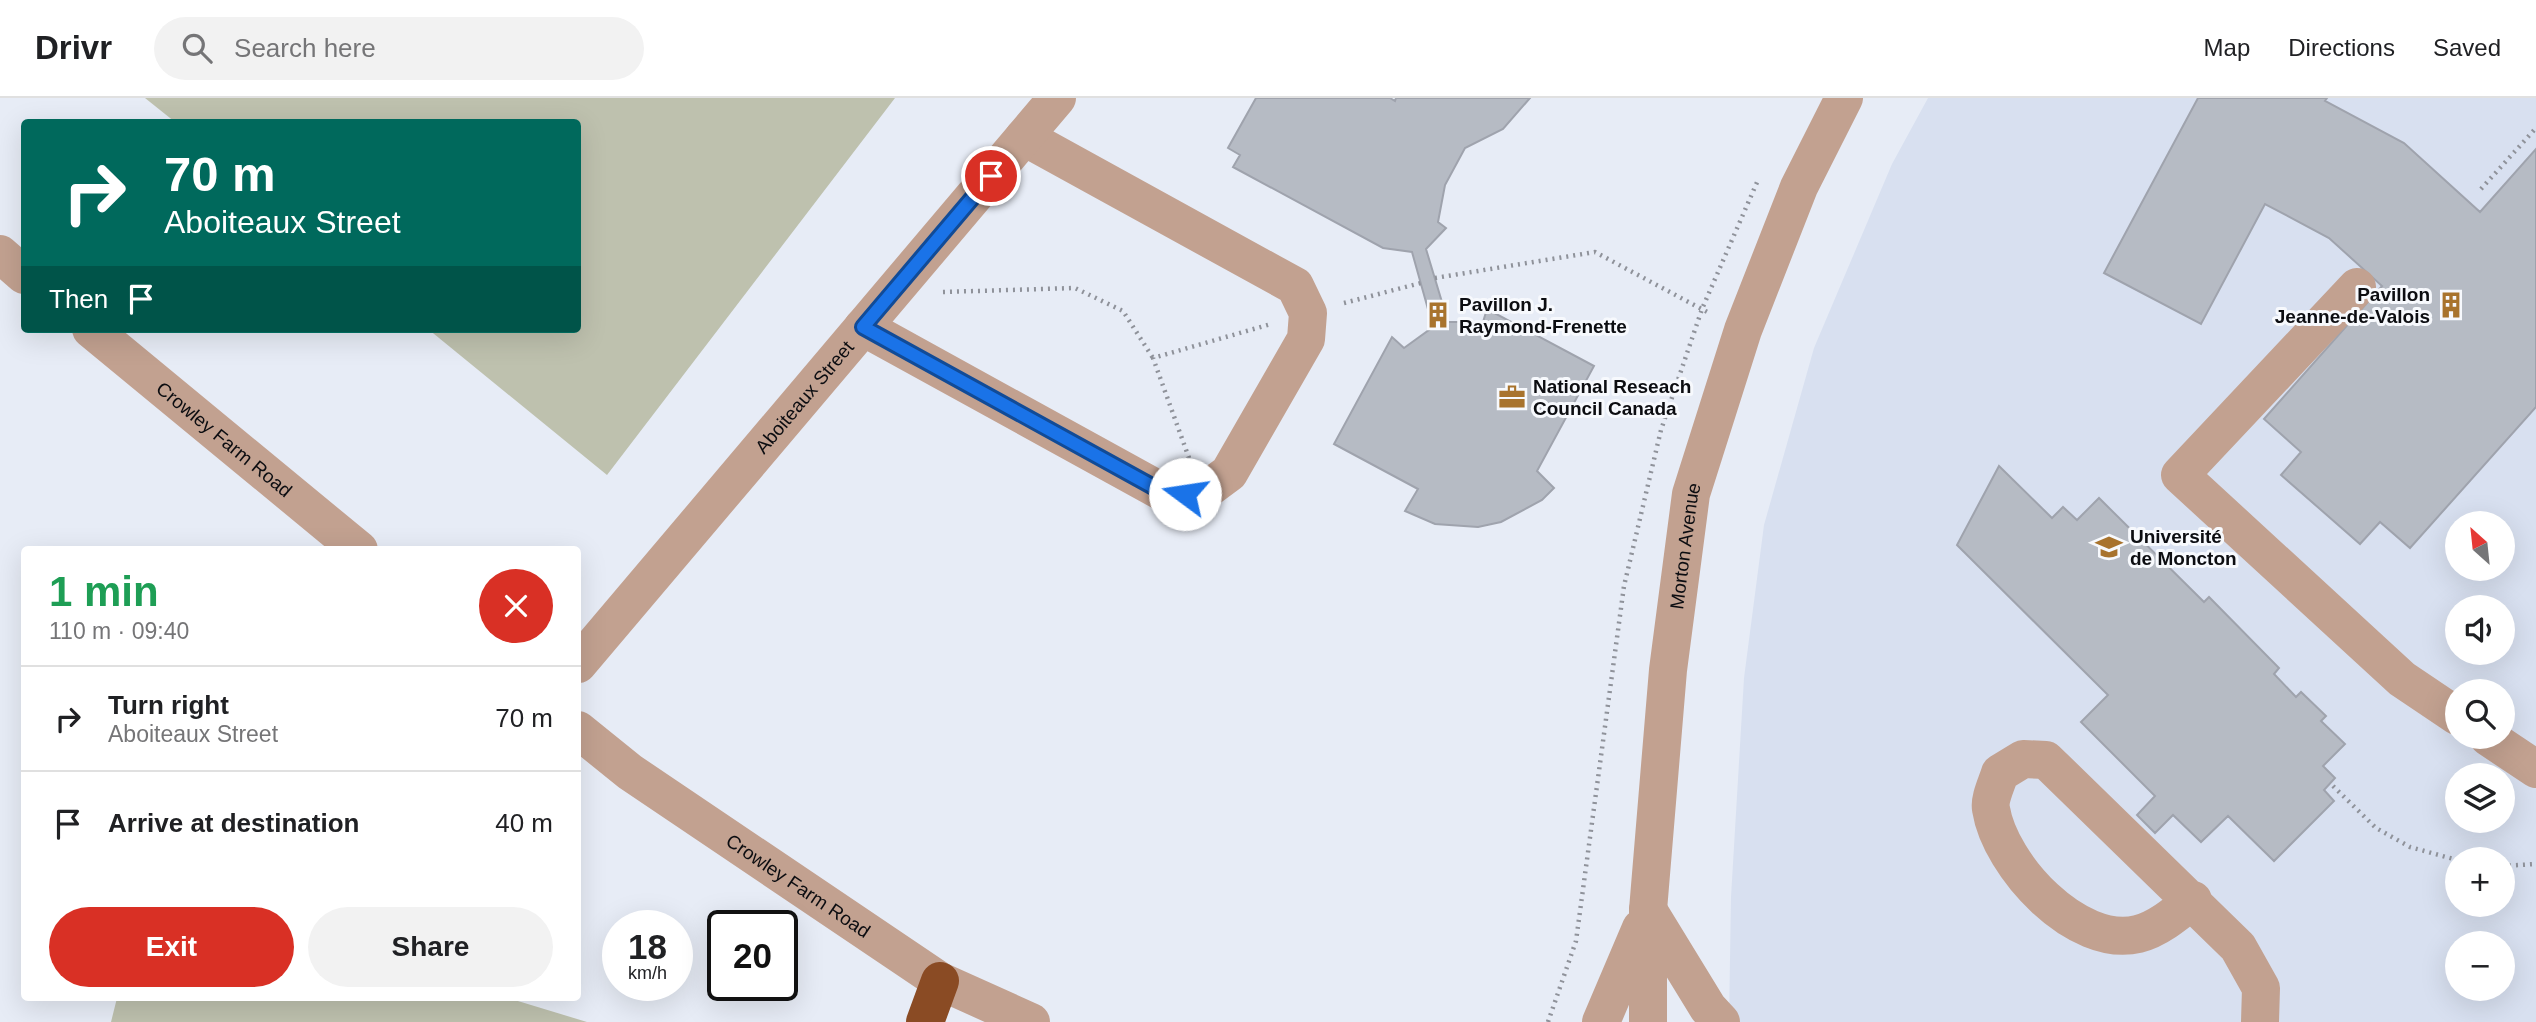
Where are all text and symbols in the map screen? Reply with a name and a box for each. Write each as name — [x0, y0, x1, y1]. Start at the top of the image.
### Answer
search box — [154, 17, 644, 80]
text: Drivr — [35, 29, 112, 66]
icon: search — [178, 29, 216, 67]
text: Search here — [234, 33, 376, 63]
text: Map — [2204, 34, 2250, 61]
text: Directions — [2288, 34, 2395, 61]
text: Saved — [2433, 34, 2501, 61]
pin — [961, 146, 1021, 206]
icon: right — [49, 147, 140, 238]
text: 70 m — [164, 147, 276, 201]
icon: arrive — [972, 157, 1010, 195]
text: Aboiteaux Street — [164, 204, 401, 240]
icon: arrive — [122, 280, 160, 318]
text: Then — [49, 284, 108, 314]
place label: Pavillon Jeanne-de-Valois — [2275, 284, 2430, 327]
building icon: Pavillon Jeanne-de-Valois — [2436, 290, 2466, 320]
place label: Pavillon J. Raymond-Frenette — [1459, 294, 1627, 337]
building icon: Pavillon J. Raymond-Frenette — [1423, 300, 1453, 330]
street label: Aboiteaux Street — [751, 336, 858, 457]
place label: National Reseach Council Canada — [1533, 376, 1691, 419]
street label: Crowley Farm Road — [153, 377, 296, 501]
office icon: National Reseach Council Canada — [1497, 382, 1527, 412]
position arrow — [1148, 457, 1222, 531]
street label: Morton Avenue — [1666, 480, 1704, 610]
north arrow — [2445, 511, 2515, 581]
map controls — [2445, 511, 2515, 1001]
place label: Université de Moncton — [2130, 526, 2237, 569]
school or university icon: Université de Moncton — [2094, 532, 2124, 562]
text: 1 min — [49, 568, 159, 615]
button: close — [479, 569, 553, 643]
button: sound — [2445, 595, 2515, 665]
text: 110 m · 09:40 — [49, 618, 189, 644]
button: search — [2445, 679, 2515, 749]
text: Turn right — [108, 690, 229, 720]
icon: right — [49, 700, 87, 738]
text: 70 m — [495, 703, 553, 733]
text: Aboiteaux Street — [108, 721, 278, 747]
button: layers — [2445, 763, 2515, 833]
icon: arrive — [49, 805, 87, 843]
text: Arrive at destination — [108, 808, 359, 838]
text: 40 m — [495, 808, 553, 838]
street label: Crowley Farm Road — [722, 830, 874, 942]
button: + — [2445, 847, 2515, 917]
button: Exit — [49, 907, 294, 987]
button: Share — [308, 907, 553, 987]
speed limit sign: 20 — [707, 910, 798, 1001]
text: 18 — [628, 927, 667, 966]
button: − — [2445, 931, 2515, 1001]
text: km/h — [628, 963, 667, 983]

